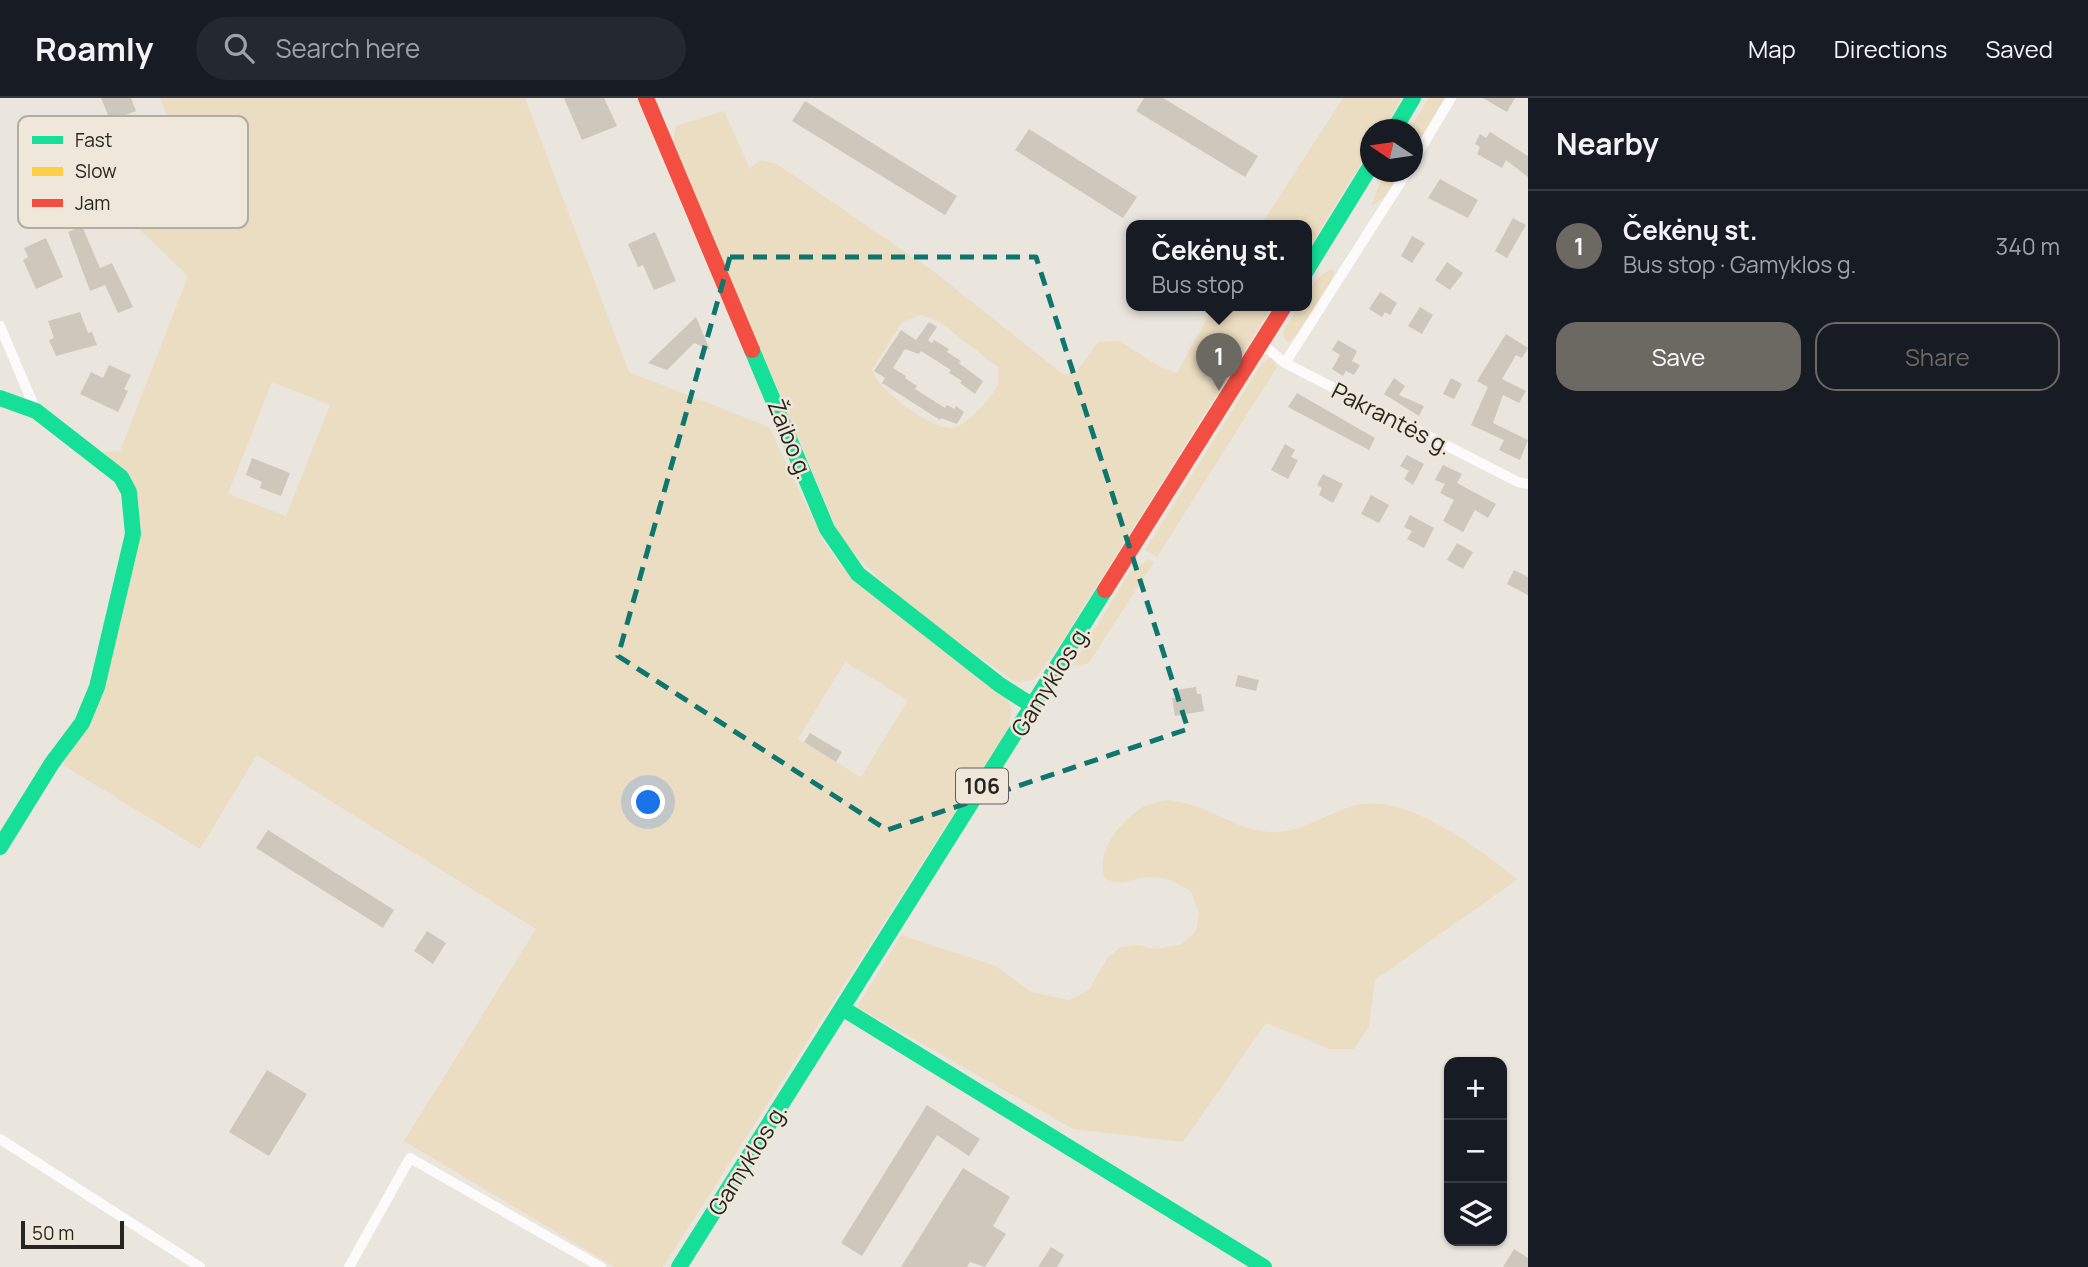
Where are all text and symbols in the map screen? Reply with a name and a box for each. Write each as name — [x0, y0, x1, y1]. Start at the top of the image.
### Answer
search box — [196, 17, 686, 80]
text: Roamly — [35, 26, 154, 71]
icon: search — [220, 29, 258, 67]
text: Search here — [276, 30, 420, 66]
text: Map — [1748, 32, 1796, 65]
text: Directions — [1834, 32, 1947, 65]
text: Saved — [1985, 32, 2053, 65]
legend — [18, 116, 248, 228]
north arrow — [1360, 119, 1423, 182]
text: Nearby — [1556, 123, 1659, 164]
text: Fast — [75, 127, 112, 153]
text: Slow — [75, 158, 117, 184]
text: Jam — [75, 190, 110, 216]
text: Čekėnų st. — [1623, 212, 1758, 248]
popup — [1126, 220, 1312, 311]
text: 1 — [1574, 230, 1584, 262]
text: 340 m — [1996, 230, 2060, 262]
text: Čekėnų st. — [1152, 232, 1286, 268]
text: Bus stop · Gamyklos g. — [1623, 248, 1856, 280]
text: Bus stop — [1152, 268, 1244, 300]
button: Save — [1556, 322, 1801, 391]
button: Share — [1815, 322, 2060, 391]
pin: 1 — [1196, 333, 1242, 391]
street label: Pakrantės g. — [1327, 374, 1457, 462]
street label: Žaibo g. — [761, 394, 821, 484]
street label: Gamyklos g. — [1003, 618, 1097, 742]
road number: 106 — [956, 768, 1008, 804]
your location — [631, 785, 665, 819]
map controls — [1444, 1057, 1507, 1246]
button: + — [1444, 1057, 1507, 1120]
street label: Gamyklos g. — [700, 1097, 794, 1221]
button: − — [1444, 1120, 1507, 1183]
button: layers — [1444, 1183, 1507, 1246]
scale bar — [21, 1218, 124, 1250]
text: 50 m — [32, 1220, 74, 1246]

